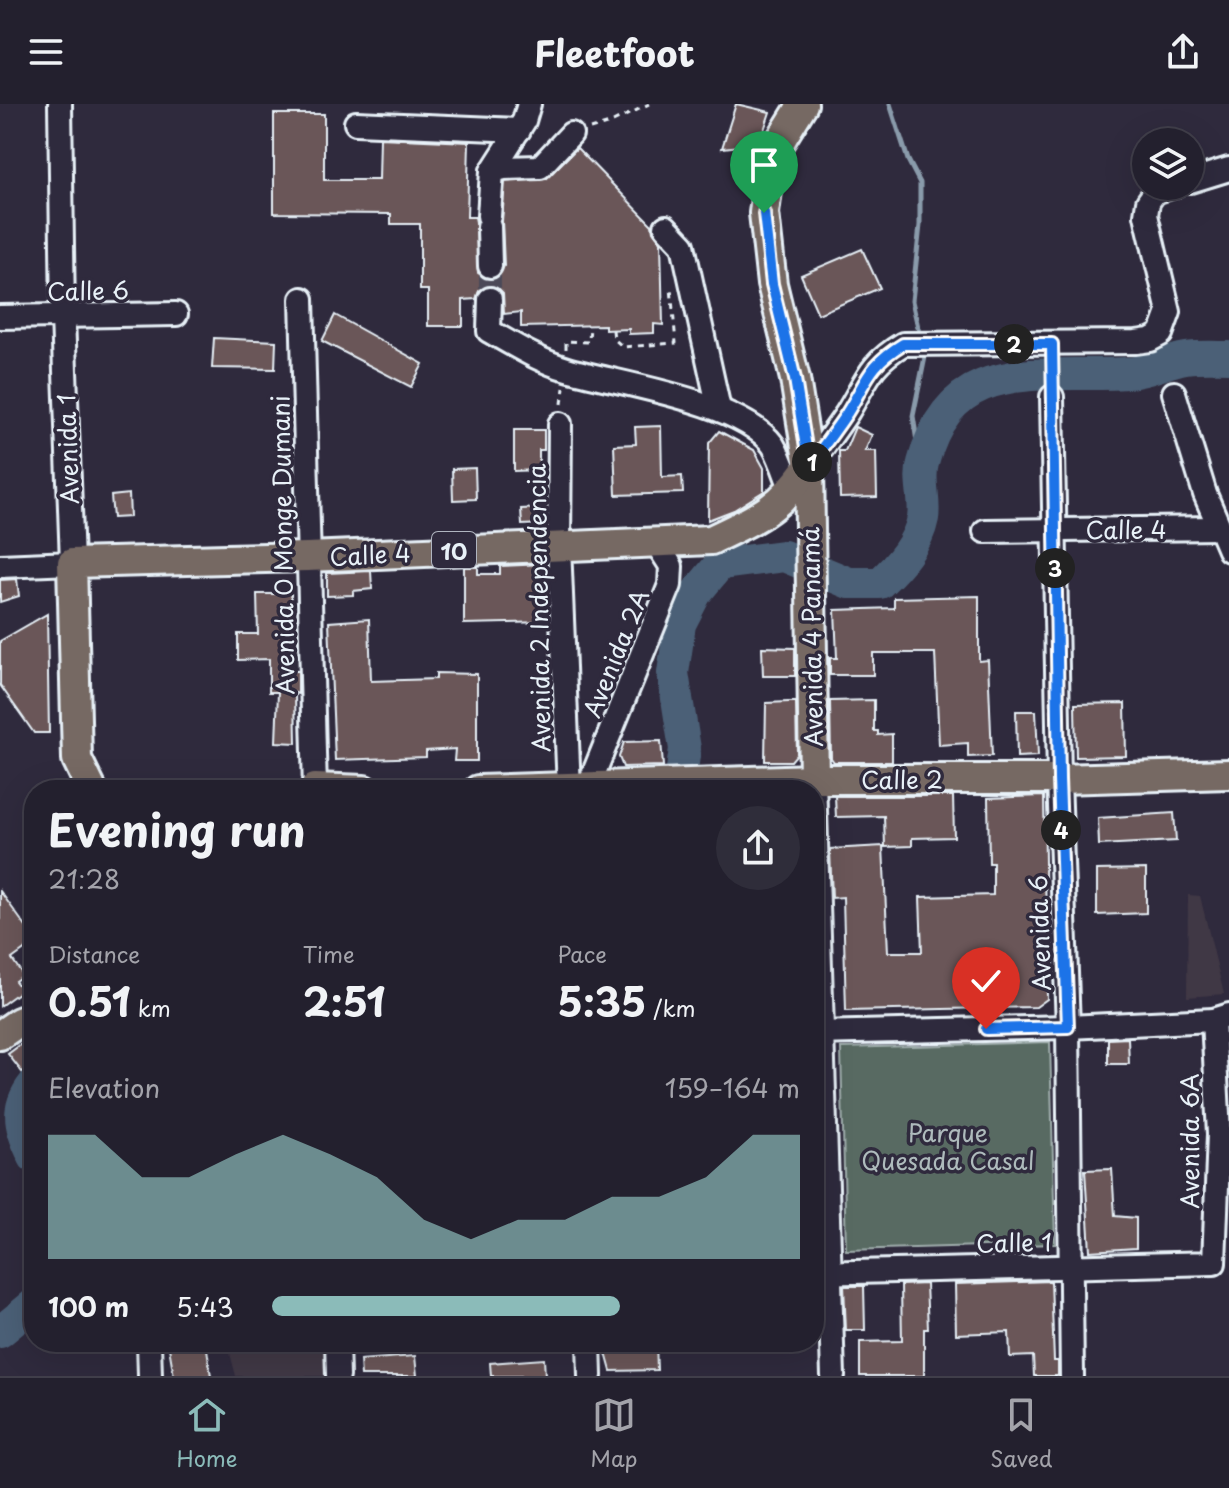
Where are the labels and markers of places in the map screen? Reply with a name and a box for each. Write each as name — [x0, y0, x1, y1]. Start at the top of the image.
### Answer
pin — [730, 131, 798, 213]
pin: 2 — [994, 324, 1034, 364]
pin: 1 — [792, 442, 832, 482]
pin: 3 — [1035, 548, 1075, 588]
pin: 4 — [1041, 810, 1081, 850]
pin — [952, 947, 1020, 1029]

